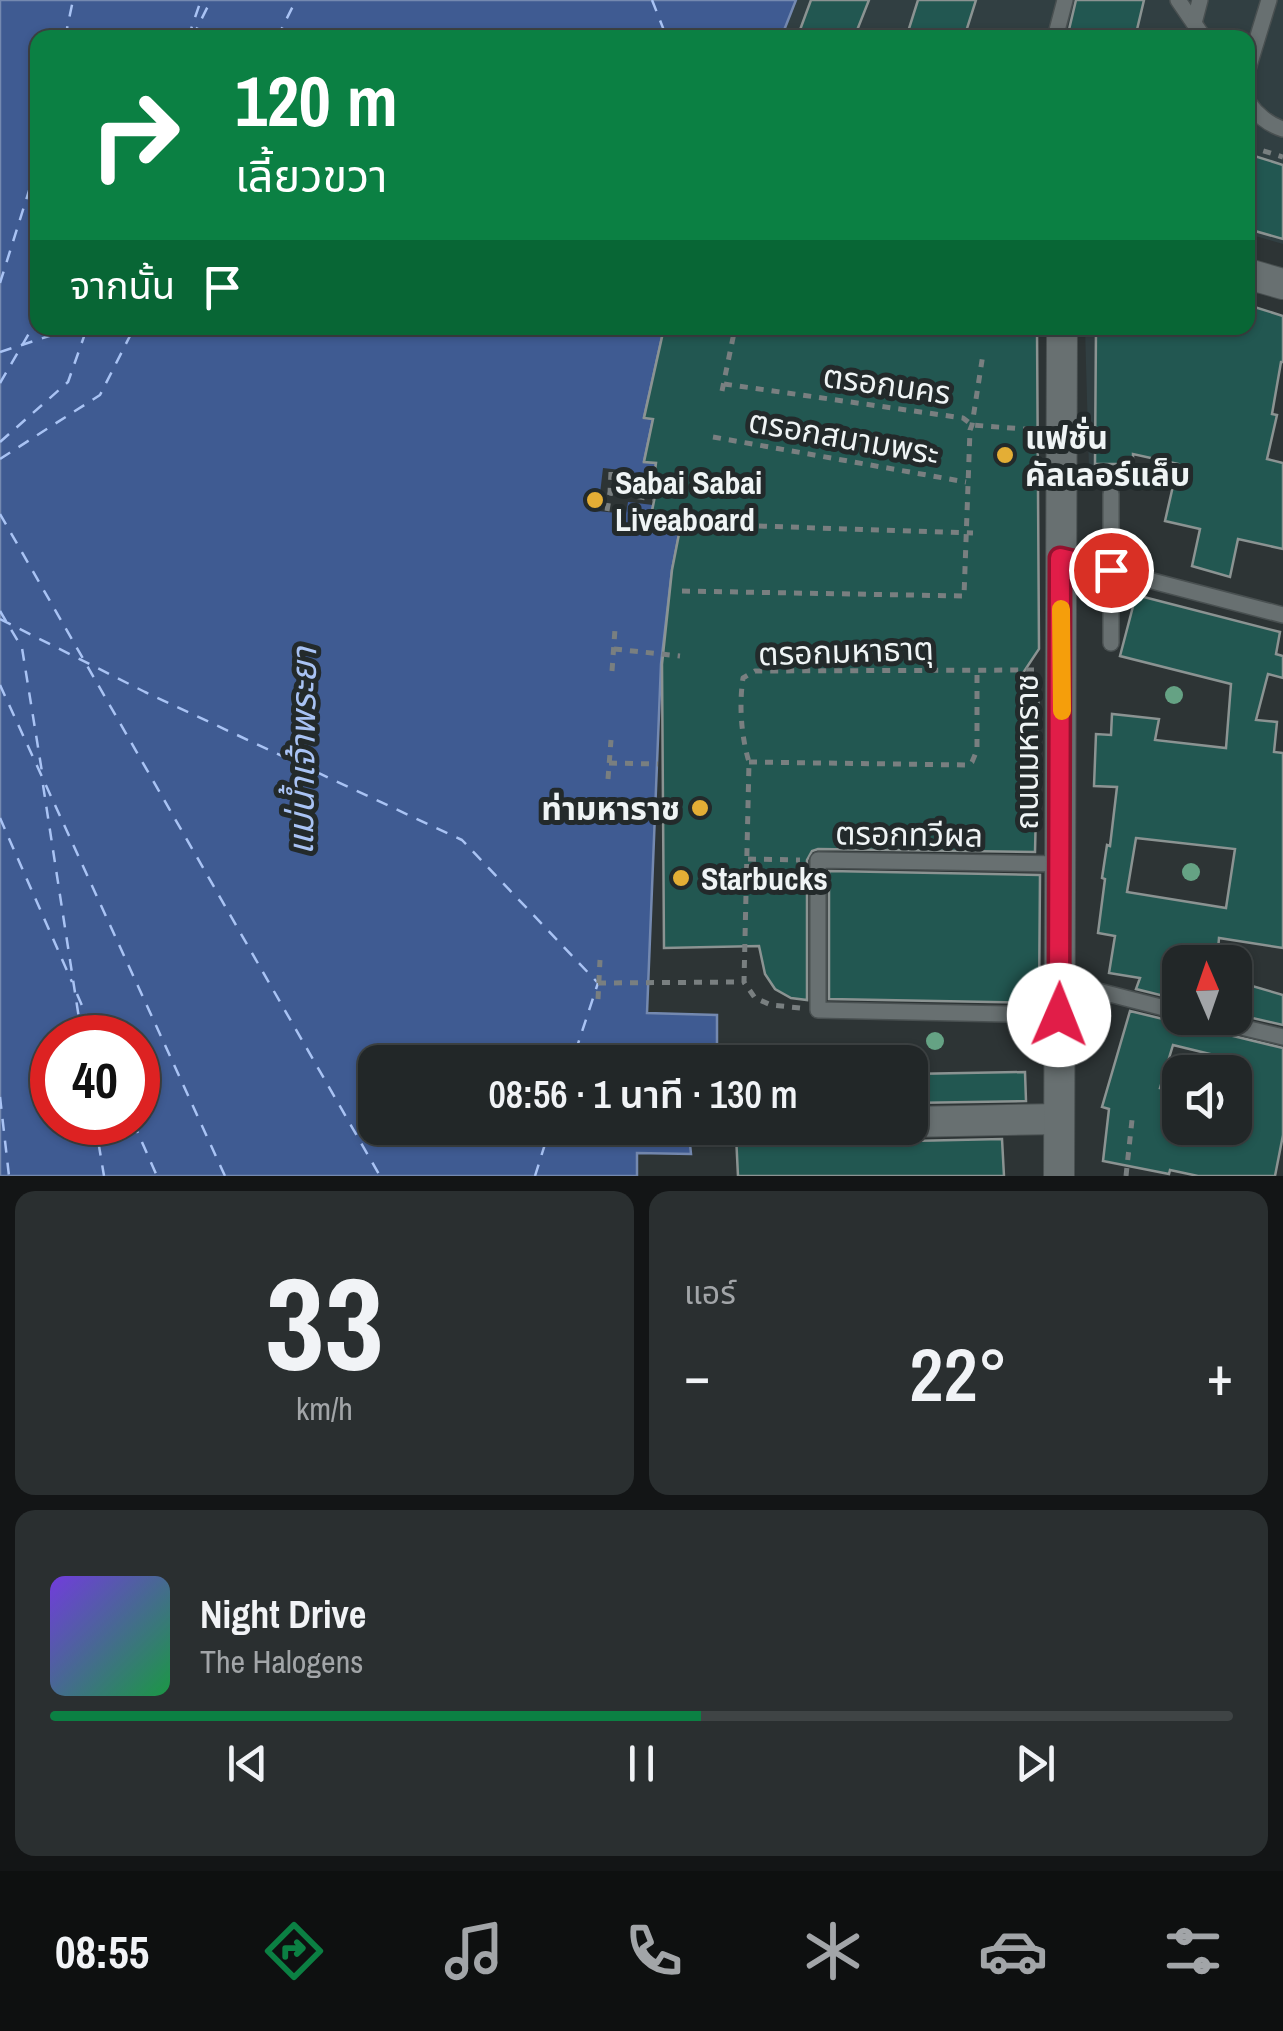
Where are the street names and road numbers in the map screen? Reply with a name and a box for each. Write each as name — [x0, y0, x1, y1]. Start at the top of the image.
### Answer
street label: ตรอกนคร — [820, 354, 954, 414]
street label: ตรอกสนามพระ — [745, 399, 943, 475]
street label: ตรอกมหาธาตุ — [757, 626, 935, 676]
street label: ถนนมหาราช — [1005, 674, 1048, 830]
street label: ตรอกทวีผล — [835, 811, 983, 857]

